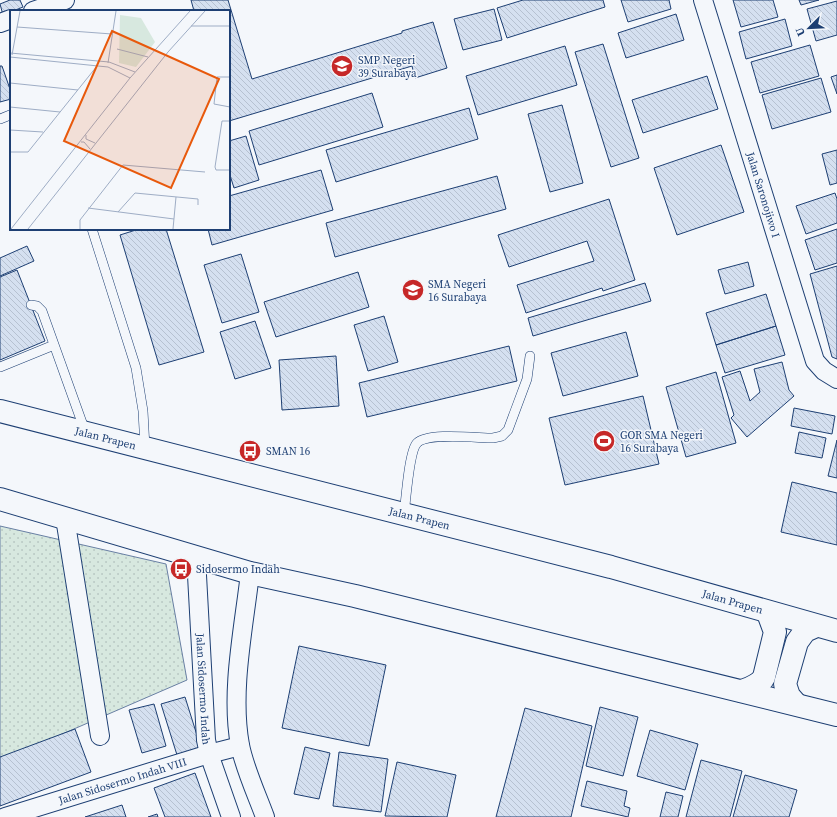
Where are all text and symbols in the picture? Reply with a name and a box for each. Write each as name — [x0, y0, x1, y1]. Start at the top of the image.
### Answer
north arrow — [789, 8, 829, 48]
inset map — [10, 10, 230, 230]
text: U — [792, 25, 809, 39]
school or university icon: SMP Negeri 39 Surabaya — [329, 53, 355, 79]
place label: SMP Negeri 39 Surabaya — [358, 53, 417, 81]
street label: Jalan Saronojiwo I — [743, 149, 784, 240]
school or university icon: SMA Negeri 16 Surabaya — [400, 277, 426, 303]
place label: SMA Negeri 16 Surabaya — [428, 277, 487, 305]
street label: Jalan Prapen — [73, 423, 138, 453]
sports icon: GOR SMA Negeri 16 Surabaya — [591, 428, 617, 454]
place label: GOR SMA Negeri 16 Surabaya — [620, 428, 703, 456]
bus stop icon: SMAN 16 — [237, 438, 263, 464]
place label: SMAN 16 — [266, 444, 311, 459]
street label: Jalan Prapen — [386, 503, 452, 533]
bus stop icon: Sidosermo Indah — [168, 556, 194, 582]
place label: Sidosermo Indah — [196, 562, 280, 577]
street label: Jalan Prapen — [700, 585, 765, 617]
street label: Jalan Sidosermo Indah — [193, 632, 214, 746]
street label: Jalan Sidosermo Indah VIII — [56, 754, 188, 808]

